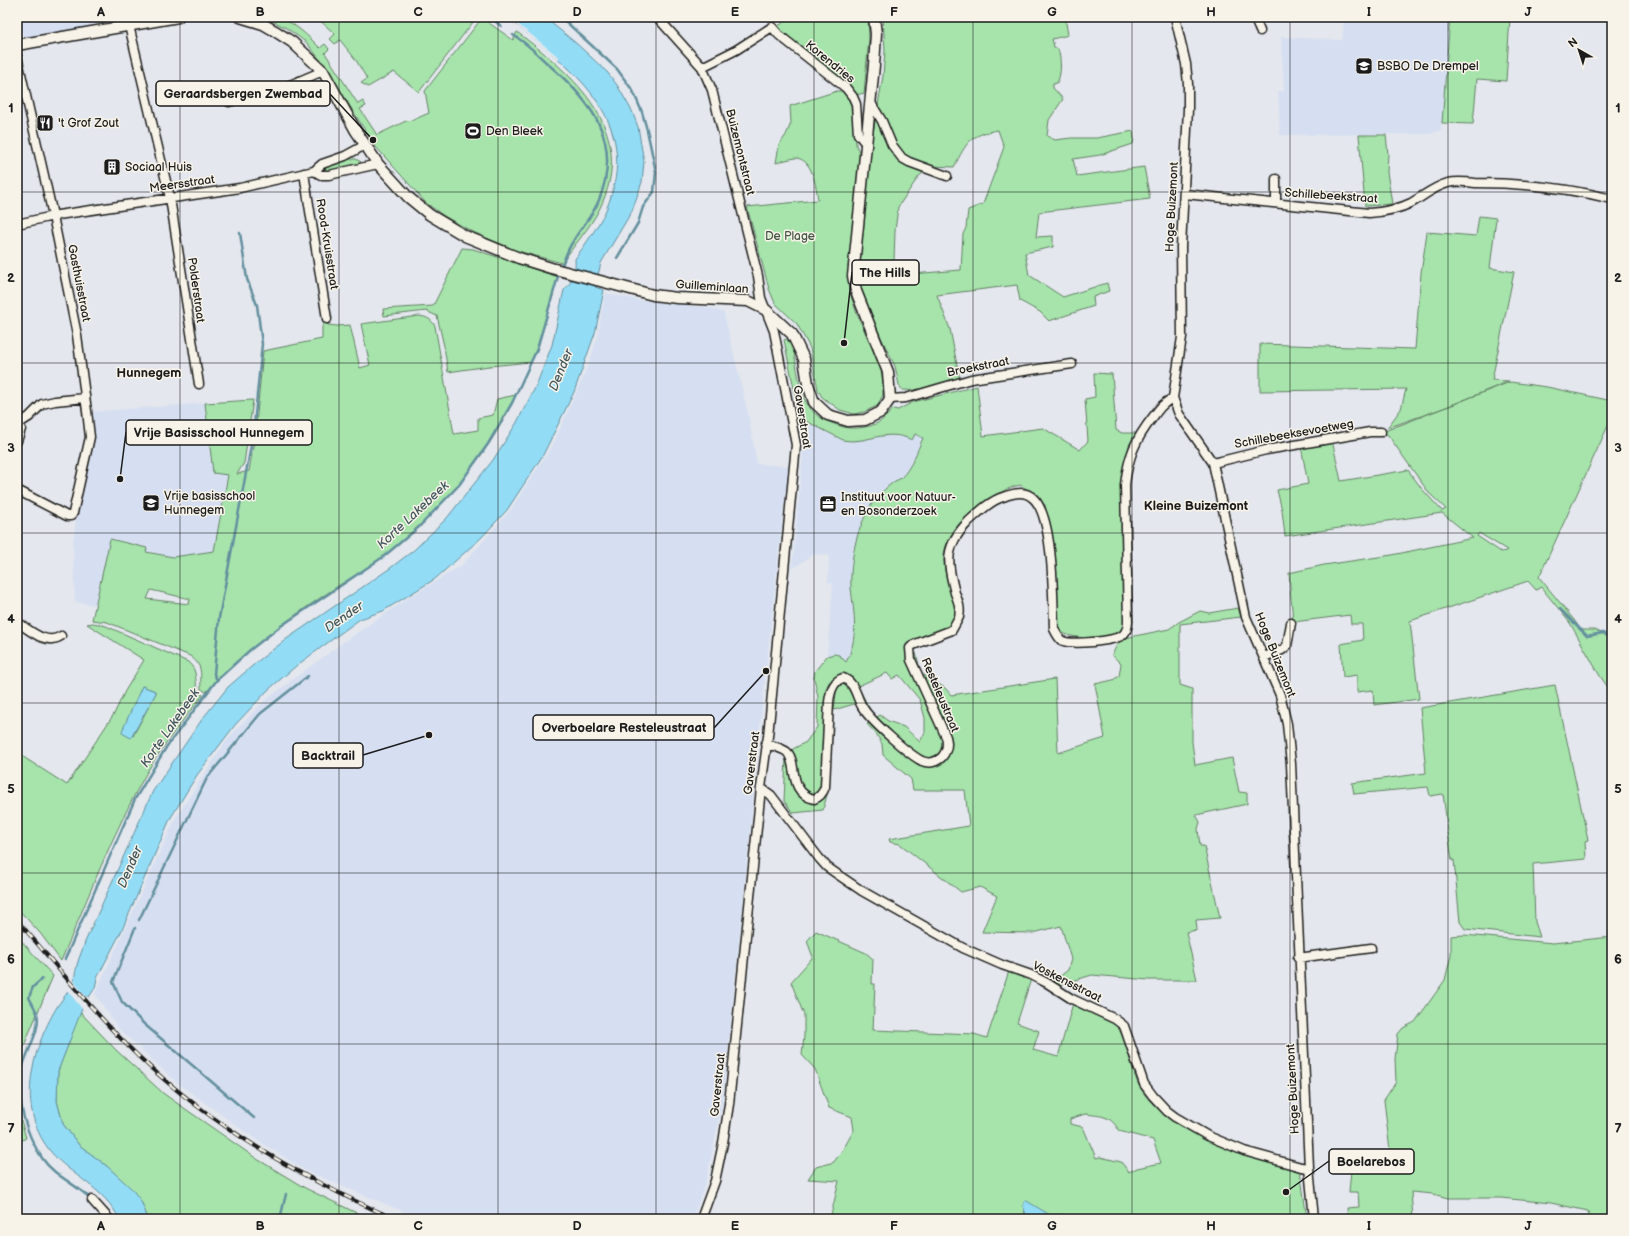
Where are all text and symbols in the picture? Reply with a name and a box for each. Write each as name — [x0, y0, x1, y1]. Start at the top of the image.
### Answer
text: A — [96, 4, 105, 20]
text: B — [255, 4, 265, 20]
text: C — [413, 4, 423, 20]
text: D — [572, 4, 582, 20]
text: E — [731, 4, 740, 20]
text: F — [890, 4, 898, 20]
text: G — [1047, 4, 1057, 20]
text: H — [1206, 4, 1216, 20]
text: I — [1367, 4, 1371, 20]
text: J — [1524, 4, 1532, 20]
north arrow — [1559, 30, 1599, 70]
text: N — [1566, 35, 1580, 50]
street label: Korendries — [802, 37, 858, 87]
school or university icon: BSBO De Drempel — [1354, 56, 1374, 76]
place label: BSBO De Drempel — [1377, 59, 1479, 74]
callout: Geraardsbergen Zwembad — [156, 81, 330, 106]
text: Geraardsbergen Zwembad — [164, 86, 322, 102]
text: 1 — [8, 100, 14, 116]
text: 1 — [1615, 100, 1621, 116]
street label: Buizemontstraat — [722, 107, 758, 197]
restaurant icon: 't Grof Zout — [35, 113, 55, 133]
place label: 't Grof Zout — [58, 116, 119, 131]
sports icon: Den Bleek — [463, 121, 483, 141]
place label: Den Bleek — [486, 124, 543, 139]
building icon: Sociaal Huis — [102, 157, 122, 177]
place label: Sociaal Huis — [125, 160, 192, 175]
street label: Hoge Buizemont — [1162, 161, 1182, 253]
street label: Meersstraat — [148, 172, 216, 196]
street label: Schillebeekstraat — [1284, 185, 1378, 207]
street label: Rood-Kruisstraat — [312, 197, 342, 291]
park label: De Plage — [765, 229, 815, 244]
street label: Gasthuisstraat — [64, 243, 94, 323]
street label: Polderstraat — [184, 256, 208, 324]
callout: The Hills — [852, 260, 919, 285]
text: The Hills — [859, 265, 911, 281]
text: 2 — [7, 270, 15, 286]
text: 2 — [1614, 270, 1622, 286]
street label: Guilleminlaan — [675, 277, 749, 297]
water label: Dender — [545, 345, 577, 393]
street label: Broekstraat — [946, 354, 1011, 380]
district label: Hunnegem — [117, 365, 181, 381]
street label: Gaverstraat — [790, 384, 814, 450]
street label: Schillebeeksevoetweg — [1233, 416, 1355, 452]
callout: Vrije Basisschool Hunnegem — [126, 420, 312, 445]
text: Vrije Basisschool Hunnegem — [134, 425, 304, 441]
text: 3 — [7, 440, 15, 456]
text: 3 — [1614, 440, 1622, 456]
water label: Korte Lakebeek — [374, 477, 453, 552]
place label: Vrije basisschool Hunnegem — [164, 489, 255, 518]
place label: Instituut voor Natuur- en Bosonderzoek — [841, 490, 956, 519]
school or university icon: Vrije basisschool Hunnegem — [141, 493, 161, 513]
office icon: Instituut voor Natuur- en Bosonderzoek — [818, 494, 838, 514]
district label: Kleine Buizemont — [1144, 498, 1249, 514]
water label: Dender — [321, 597, 368, 636]
street label: Hoge Buizemont — [1251, 610, 1299, 700]
text: 4 — [7, 611, 15, 627]
text: 4 — [1614, 611, 1622, 627]
street label: Resteleustraat — [918, 656, 963, 735]
water label: Korte Lakebeek — [137, 685, 203, 771]
callout: Overboelare Resteleustraat — [533, 715, 714, 740]
text: Overboelare Resteleustraat — [542, 720, 707, 736]
street label: Gaverstraat — [741, 730, 763, 796]
callout: Backtrail — [293, 743, 363, 768]
text: Backtrail — [301, 748, 355, 764]
text: 5 — [7, 781, 15, 797]
text: 5 — [1614, 781, 1622, 797]
water label: Dender — [114, 843, 146, 890]
text: 6 — [7, 951, 15, 967]
text: 6 — [1614, 951, 1622, 967]
street label: Voskensstraat — [1030, 958, 1104, 1006]
street label: Hoge Buizemont — [1283, 1043, 1303, 1135]
street label: Gaverstraat — [707, 1052, 729, 1118]
text: 7 — [7, 1121, 15, 1137]
text: 7 — [1614, 1121, 1622, 1137]
callout: Boelarebos — [1329, 1149, 1414, 1174]
text: Boelarebos — [1337, 1154, 1405, 1170]
text: A — [96, 1218, 105, 1234]
text: B — [255, 1218, 265, 1234]
text: C — [413, 1218, 423, 1234]
text: D — [572, 1218, 582, 1234]
text: E — [731, 1218, 740, 1234]
text: F — [890, 1218, 898, 1234]
text: G — [1047, 1218, 1057, 1234]
text: H — [1206, 1218, 1216, 1234]
text: I — [1367, 1218, 1371, 1234]
text: J — [1524, 1218, 1532, 1234]

